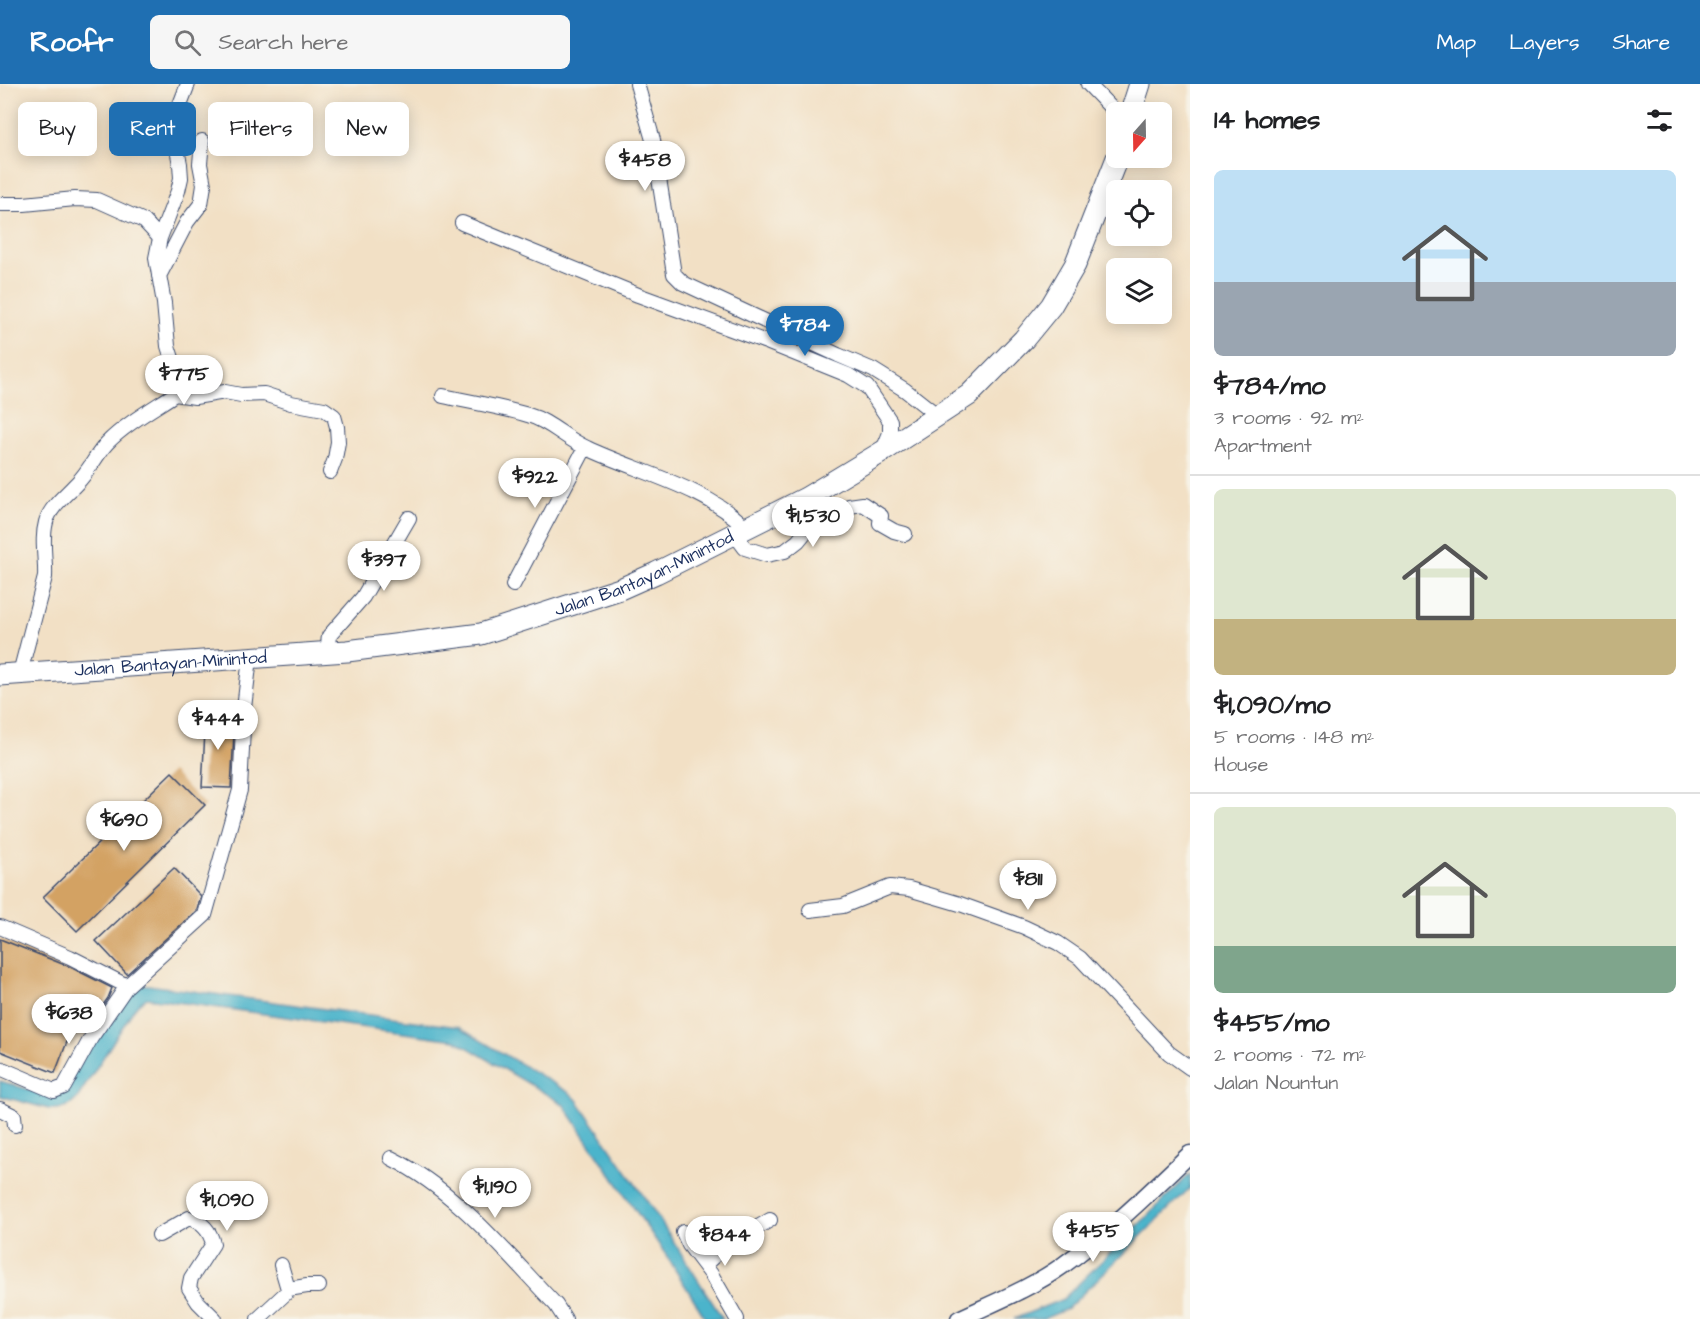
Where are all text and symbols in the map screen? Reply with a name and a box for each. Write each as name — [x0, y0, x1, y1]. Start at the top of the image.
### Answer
search box — [150, 15, 570, 69]
text: Roofr — [30, 23, 114, 62]
icon: search — [171, 26, 204, 59]
text: Search here — [219, 27, 348, 58]
text: Map — [1436, 28, 1476, 57]
text: Layers — [1509, 28, 1579, 57]
text: Share — [1612, 28, 1670, 57]
chip: Buy — [18, 102, 97, 156]
chip: Rent — [109, 102, 196, 156]
chip: Filters — [208, 102, 313, 156]
chip: New — [325, 102, 409, 156]
north arrow — [1106, 102, 1172, 168]
map controls — [1106, 102, 1172, 324]
text: 14 homes — [1214, 102, 1320, 138]
icon: filters — [1643, 104, 1676, 137]
pin: $458 — [609, 141, 681, 192]
text: $458 — [619, 146, 671, 174]
button: locate — [1106, 180, 1172, 246]
icon: home — [1391, 209, 1499, 317]
button: layers — [1106, 258, 1172, 324]
pin: $784 — [769, 306, 841, 357]
text: $784 — [780, 311, 830, 339]
pin: $775 — [148, 355, 220, 406]
text: $775 — [159, 360, 209, 388]
text: $784/mo — [1214, 368, 1326, 404]
text: 3 rooms · 92 m² — [1214, 404, 1364, 432]
text: Apartment — [1214, 432, 1312, 460]
pin: $922 — [499, 458, 571, 509]
text: $922 — [512, 463, 558, 491]
pin: $1,530 — [764, 497, 862, 548]
text: $1,530 — [786, 502, 840, 530]
street label: Jalan Bantayan-Minintod — [551, 524, 738, 622]
icon: home — [1391, 528, 1499, 636]
pin: $397 — [348, 541, 420, 592]
text: $397 — [362, 546, 407, 574]
street label: Jalan Bantayan-Minintod — [73, 644, 268, 682]
text: $1,090/mo — [1214, 687, 1331, 723]
pin: $444 — [182, 700, 254, 751]
text: $444 — [192, 705, 244, 733]
text: 5 rooms · 148 m² — [1214, 723, 1374, 751]
text: House — [1214, 751, 1268, 779]
pin: $690 — [88, 801, 160, 852]
text: $690 — [100, 806, 148, 834]
icon: home — [1391, 846, 1499, 954]
pin: $811 — [992, 860, 1064, 911]
text: $811 — [1013, 865, 1043, 893]
pin: $638 — [33, 994, 105, 1045]
text: $638 — [46, 999, 92, 1027]
text: $455/mo — [1214, 1005, 1330, 1041]
text: 2 rooms · 72 m² — [1214, 1041, 1366, 1069]
text: Jalan Nountun — [1214, 1069, 1338, 1097]
pin: $1,190 — [446, 1168, 544, 1219]
text: $1,190 — [473, 1173, 517, 1201]
pin: $1,090 — [178, 1181, 276, 1232]
text: $1,090 — [200, 1186, 254, 1214]
pin: $455 — [1057, 1212, 1129, 1263]
pin: $844 — [689, 1216, 761, 1267]
text: $455 — [1066, 1217, 1120, 1245]
text: $844 — [699, 1221, 751, 1249]

